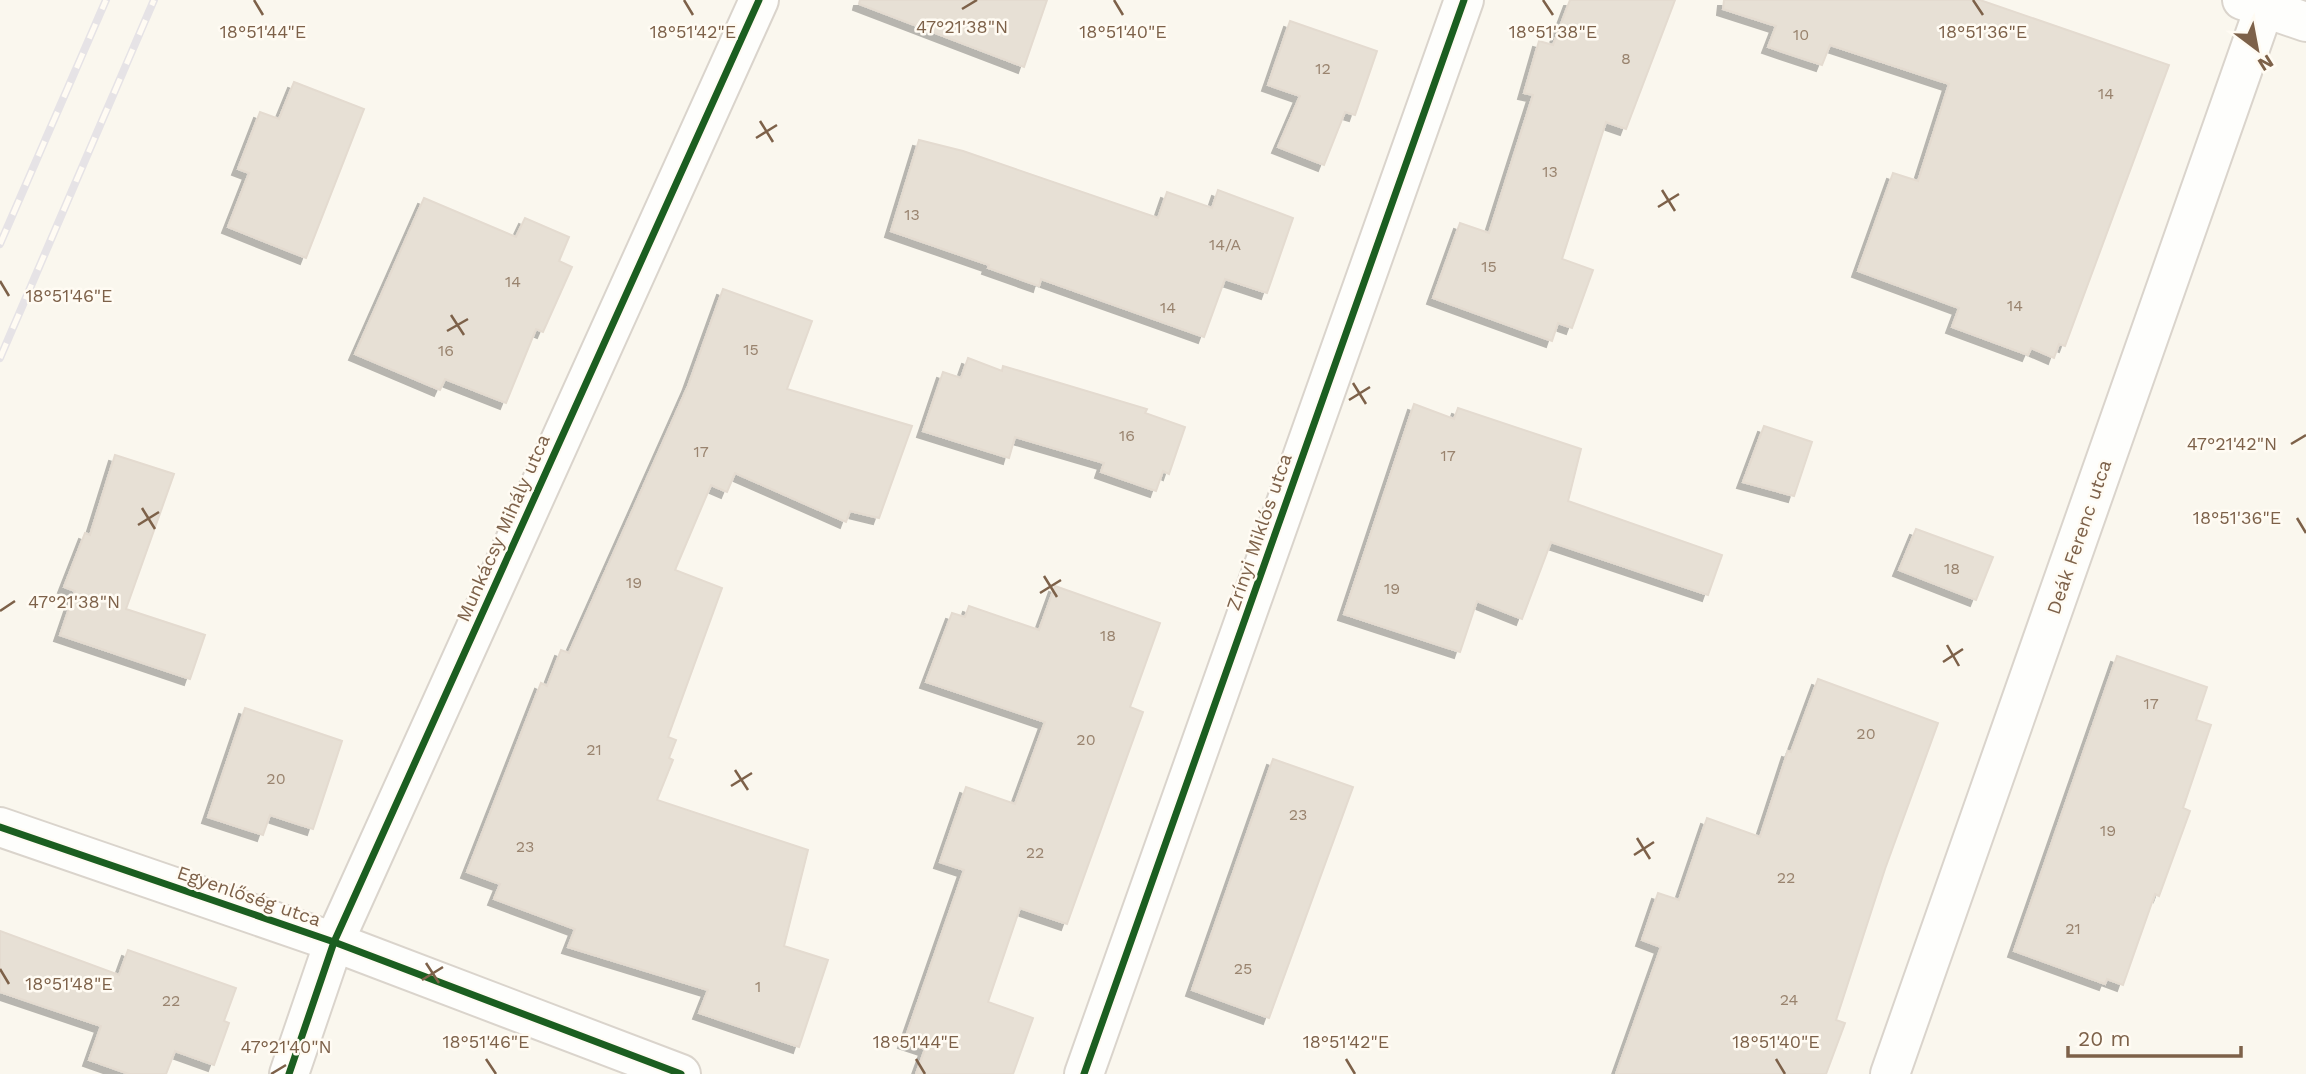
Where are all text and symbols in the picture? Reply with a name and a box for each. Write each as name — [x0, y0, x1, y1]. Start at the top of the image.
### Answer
north arrow — [2222, 14, 2292, 84]
text: 47°21'38"N — [916, 16, 1008, 37]
text: 18°51'44"E — [220, 21, 306, 42]
text: 18°51'42"E — [650, 21, 736, 42]
text: 18°51'40"E — [1079, 21, 1167, 42]
text: 18°51'38"E — [1509, 21, 1597, 42]
text: 18°51'36"E — [1939, 21, 2027, 42]
house number: 10 — [1793, 25, 1809, 44]
house number: 8 — [1621, 49, 1631, 68]
text: N — [2254, 50, 2278, 76]
house number: 12 — [1315, 59, 1331, 78]
house number: 14 — [2098, 84, 2114, 103]
house number: 13 — [1542, 162, 1558, 181]
house number: 13 — [904, 205, 920, 224]
house number: 14/A — [1209, 235, 1241, 254]
house number: 15 — [1481, 257, 1497, 276]
house number: 14 — [505, 272, 521, 291]
text: 18°51'46"E — [25, 285, 113, 306]
house number: 14 — [2007, 296, 2023, 315]
house number: 14 — [1160, 298, 1176, 317]
house number: 15 — [743, 340, 759, 359]
house number: 16 — [438, 341, 454, 360]
house number: 16 — [1119, 426, 1135, 445]
street label: Munkácsy Mihály utca — [451, 430, 555, 625]
text: 47°21'42"N — [2187, 433, 2277, 454]
house number: 17 — [693, 442, 709, 461]
house number: 17 — [1440, 446, 1456, 465]
street label: Zrínyi Miklós utca — [1221, 450, 1297, 613]
street label: Deák Ferenc utca — [2042, 456, 2116, 617]
text: 18°51'36"E — [2193, 507, 2281, 528]
house number: 18 — [1944, 559, 1960, 578]
house number: 19 — [626, 573, 642, 592]
house number: 19 — [1384, 579, 1400, 598]
text: 47°21'38"N — [28, 591, 120, 612]
house number: 18 — [1100, 626, 1116, 645]
house number: 17 — [2143, 694, 2159, 713]
house number: 20 — [1856, 724, 1876, 743]
house number: 20 — [1076, 730, 1096, 749]
house number: 21 — [586, 740, 602, 759]
house number: 20 — [266, 769, 286, 788]
house number: 23 — [1289, 805, 1307, 824]
house number: 19 — [2100, 821, 2116, 840]
house number: 23 — [516, 837, 534, 856]
house number: 22 — [1026, 843, 1044, 862]
street label: Egyenlőség utca — [174, 861, 324, 931]
house number: 22 — [1777, 868, 1795, 887]
house number: 21 — [2065, 919, 2081, 938]
house number: 25 — [1234, 959, 1252, 978]
text: 18°51'48"E — [25, 973, 113, 994]
house number: 1 — [755, 977, 761, 996]
house number: 24 — [1780, 990, 1799, 1009]
house number: 22 — [162, 991, 180, 1010]
scale bar — [2068, 1014, 2241, 1058]
text: 20 m — [2078, 1026, 2130, 1051]
text: 18°51'46"E — [442, 1031, 530, 1052]
text: 18°51'44"E — [873, 1031, 959, 1052]
text: 18°51'42"E — [1303, 1031, 1389, 1052]
text: 18°51'40"E — [1732, 1031, 1820, 1052]
text: 47°21'40"N — [240, 1036, 332, 1057]

